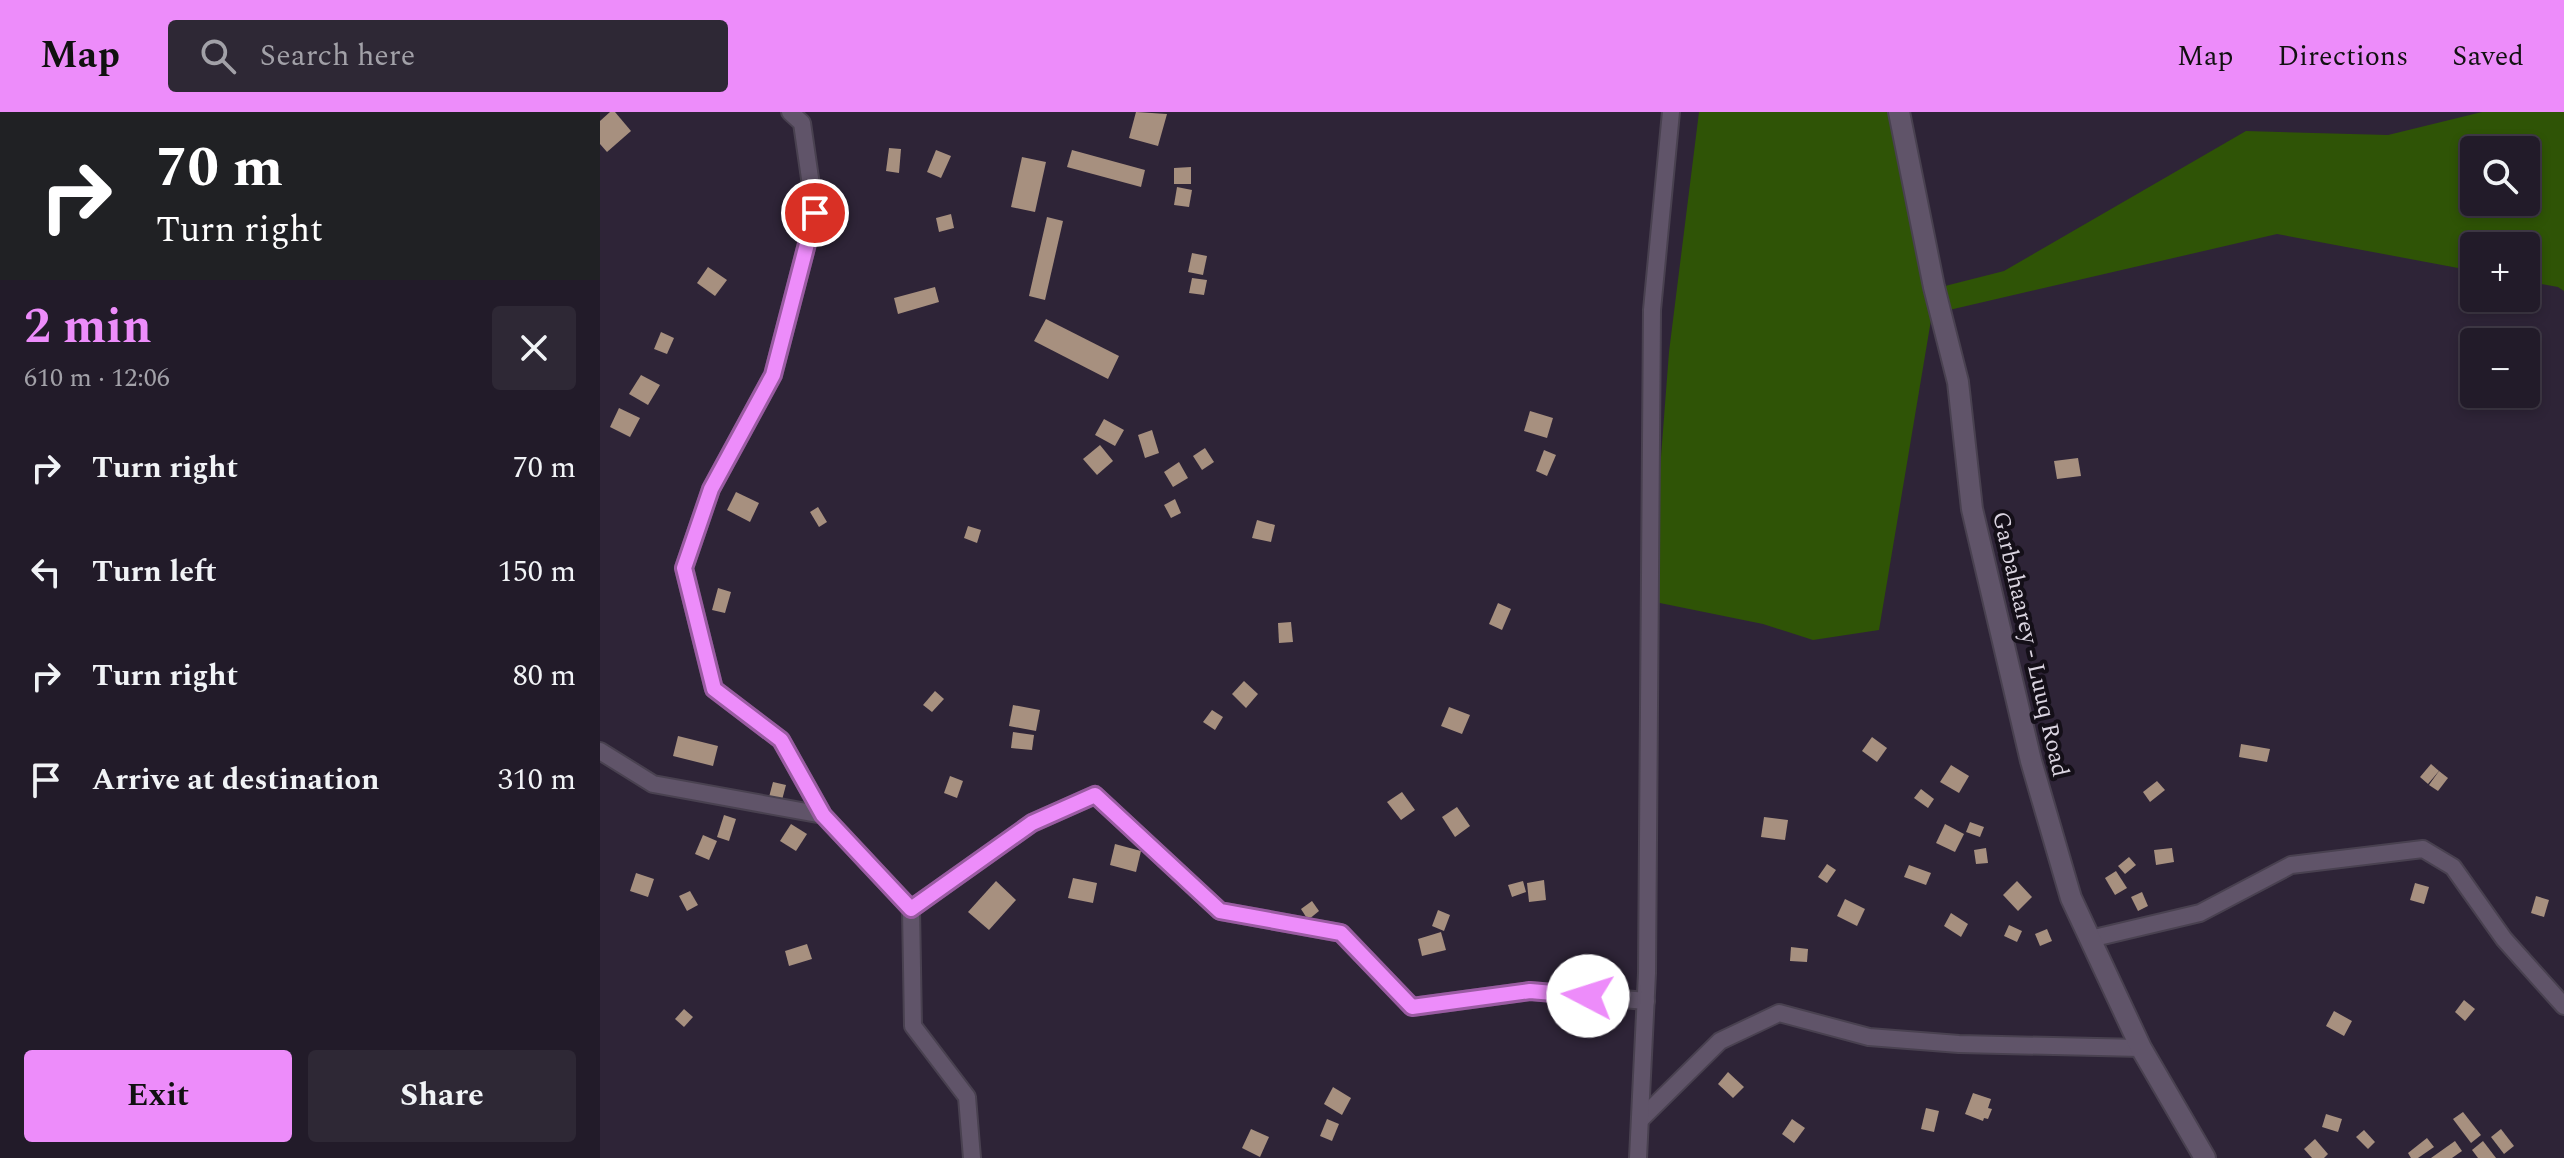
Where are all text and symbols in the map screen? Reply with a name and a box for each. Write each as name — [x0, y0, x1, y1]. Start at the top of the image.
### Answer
search box — [168, 20, 728, 92]
text: Map — [40, 27, 120, 85]
text: Search here — [260, 33, 415, 79]
icon: search — [196, 34, 240, 78]
text: Map — [2177, 35, 2234, 78]
text: Directions — [2278, 35, 2408, 78]
text: Saved — [2452, 35, 2524, 78]
text: 70 m — [156, 126, 283, 211]
map controls — [2460, 136, 2540, 408]
button: search — [2460, 136, 2540, 216]
icon: right — [24, 144, 128, 248]
pin — [781, 179, 849, 247]
icon: arrive — [793, 191, 837, 235]
text: Turn right — [156, 203, 323, 258]
button: + — [2460, 232, 2540, 312]
text: 2 min — [24, 291, 152, 364]
button: close — [492, 306, 576, 390]
button: − — [2460, 328, 2540, 408]
text: 610 m · 12:06 — [24, 358, 170, 398]
text: Turn right — [92, 445, 238, 491]
text: 70 m — [513, 445, 576, 491]
icon: right — [24, 446, 68, 490]
street label: Garbahaarey - Luuq Road — [1982, 508, 2078, 781]
text: Turn left — [92, 549, 217, 595]
text: 150 m — [498, 549, 576, 595]
icon: left — [24, 550, 68, 594]
text: Turn right — [92, 653, 238, 699]
text: 80 m — [513, 653, 576, 699]
icon: right — [24, 654, 68, 698]
text: Arrive at destination — [92, 757, 379, 803]
text: 310 m — [498, 757, 576, 803]
icon: arrive — [24, 758, 68, 802]
position arrow — [1546, 954, 1630, 1038]
button: Exit — [24, 1050, 292, 1142]
button: Share — [308, 1050, 576, 1142]

